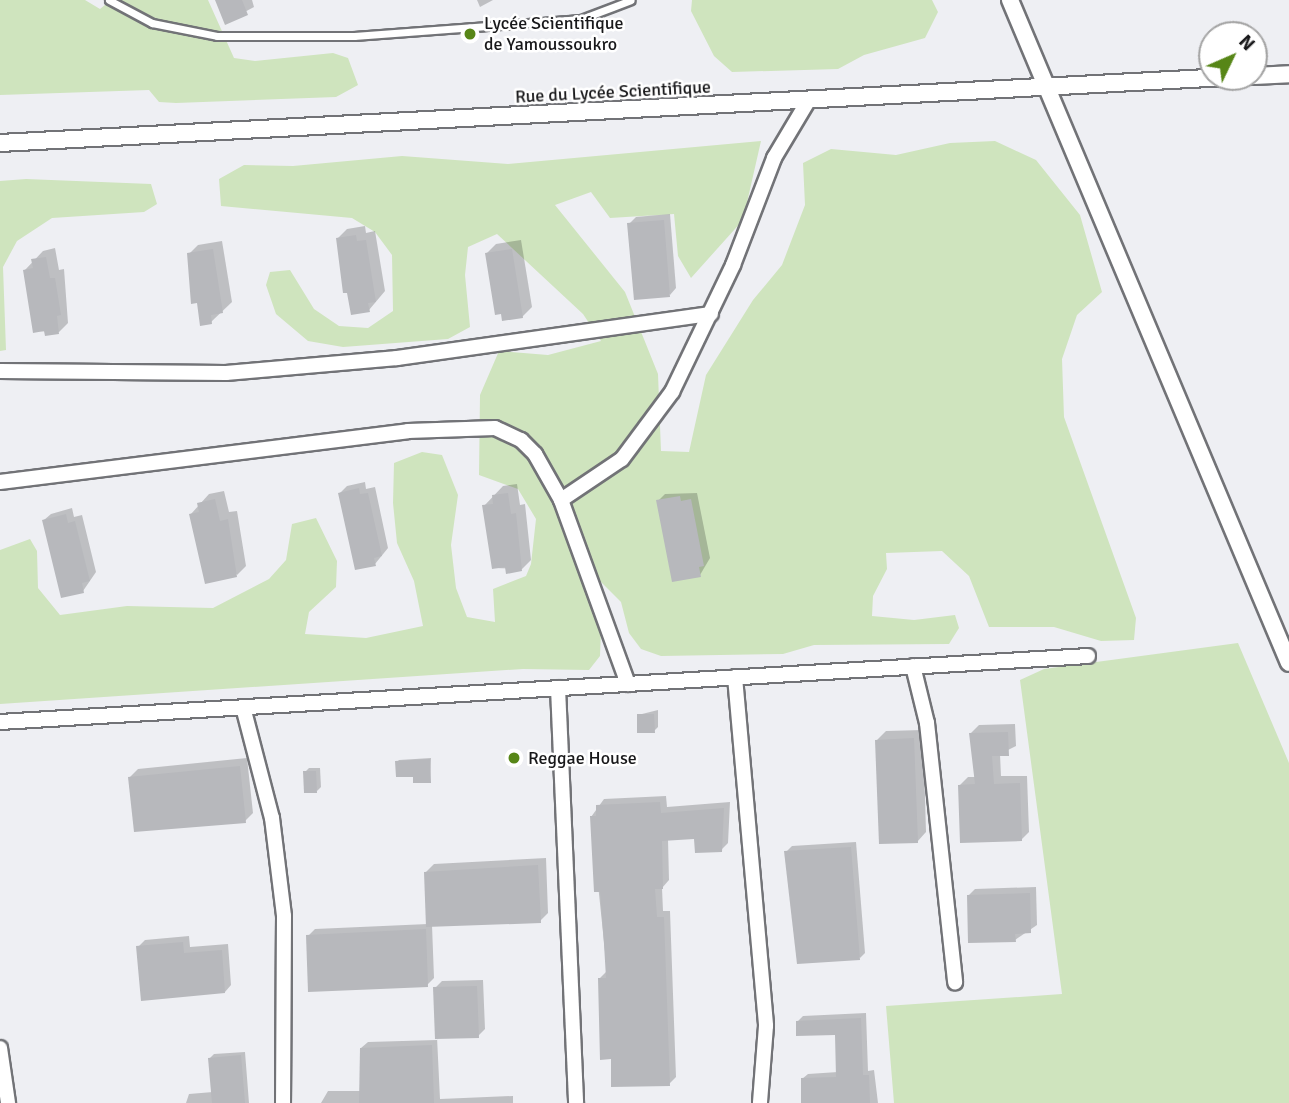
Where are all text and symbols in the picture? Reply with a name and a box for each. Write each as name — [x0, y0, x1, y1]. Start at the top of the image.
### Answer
place label: Lycée Scientifique de Yamoussoukro — [484, 13, 623, 56]
north arrow — [1198, 21, 1268, 91]
marker: Lycée Scientifique de Yamoussoukro — [462, 26, 478, 42]
text: N — [1233, 30, 1260, 56]
street label: Rue du Lycée Scientifique — [515, 76, 711, 108]
place label: Reggae House — [528, 747, 637, 769]
marker: Reggae House — [506, 750, 522, 766]

